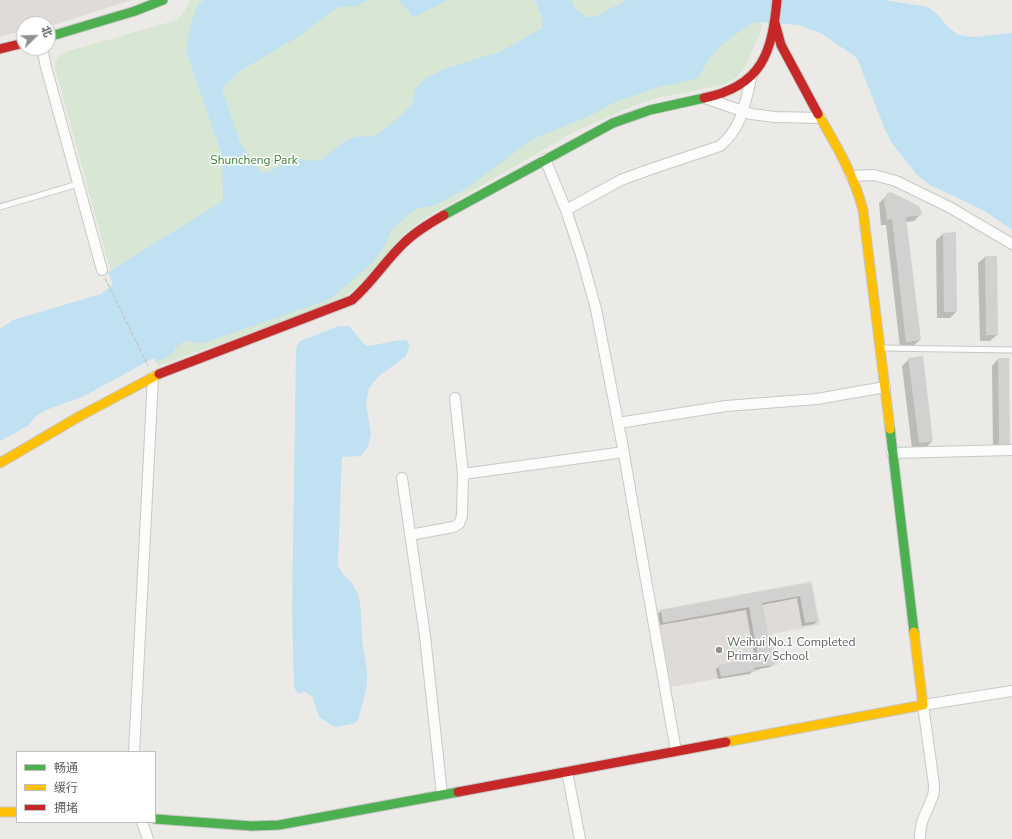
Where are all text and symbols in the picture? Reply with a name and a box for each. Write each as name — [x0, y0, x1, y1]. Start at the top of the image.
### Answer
north arrow — [16, 16, 56, 56]
text: 北 — [38, 24, 56, 39]
park label: Shuncheng Park — [210, 154, 298, 168]
place label: Weihui No.1 Completed Primary School — [727, 636, 855, 664]
marker: Weihui No.1 Completed Primary School — [714, 645, 724, 655]
legend — [16, 751, 156, 823]
text: 畅通 — [54, 760, 78, 776]
text: 缓行 — [54, 780, 78, 796]
text: 拥堵 — [54, 800, 78, 816]

